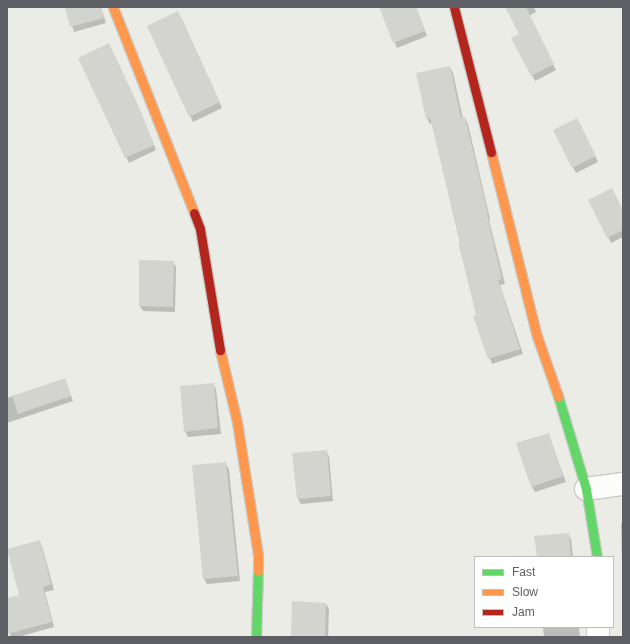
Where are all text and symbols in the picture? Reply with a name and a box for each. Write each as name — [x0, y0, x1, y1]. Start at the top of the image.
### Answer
legend — [474, 556, 614, 628]
text: Fast — [512, 565, 535, 579]
text: Slow — [512, 585, 538, 599]
text: Jam — [512, 605, 535, 619]

